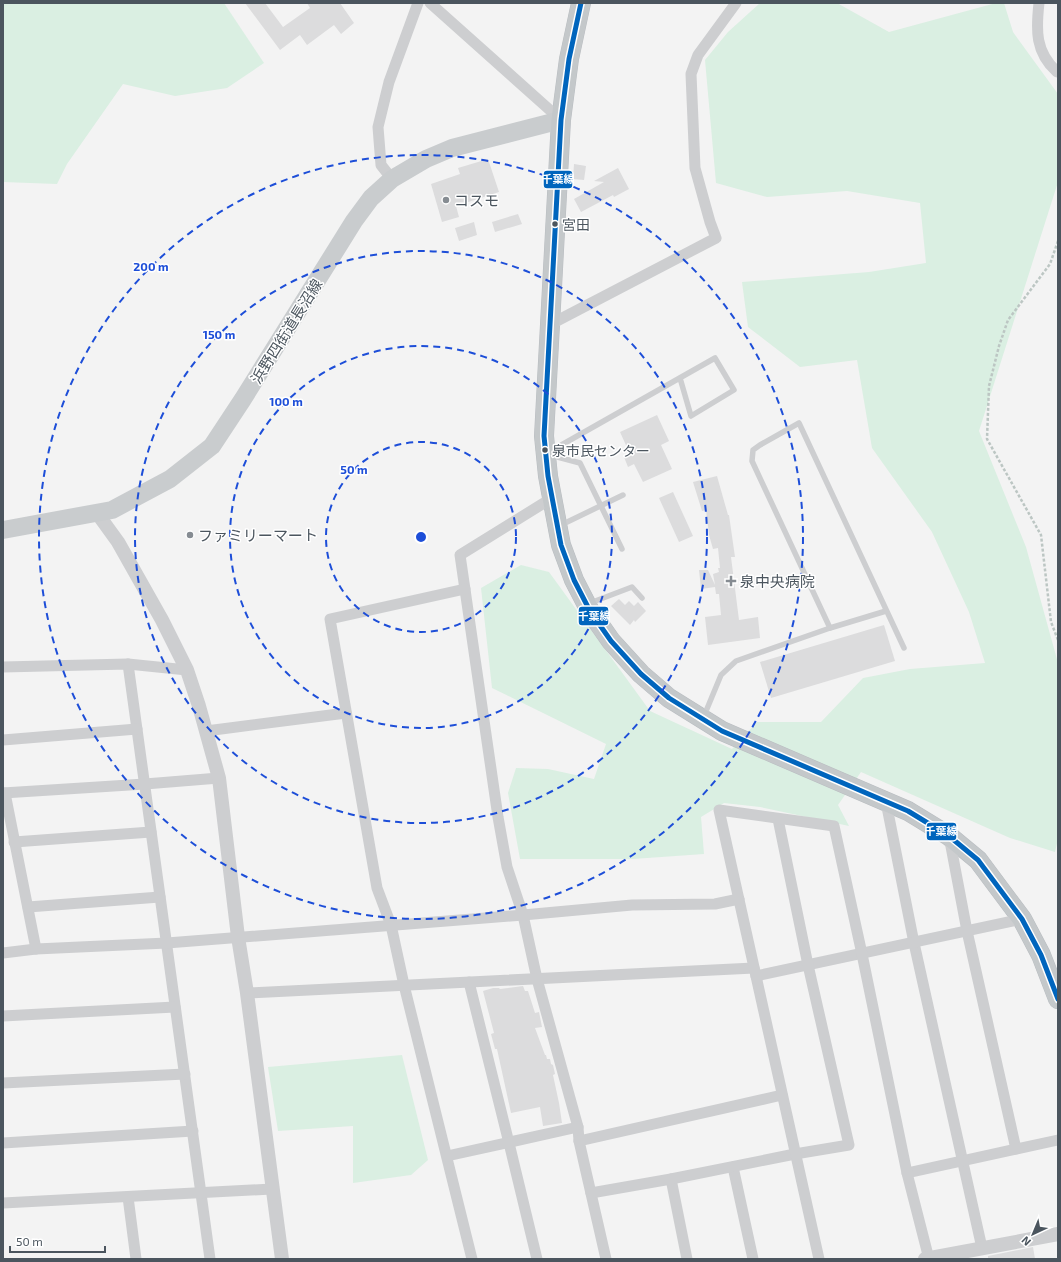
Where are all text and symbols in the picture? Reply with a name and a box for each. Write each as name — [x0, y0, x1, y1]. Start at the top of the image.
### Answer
line badge: 千葉線 — [543, 170, 573, 189]
text: 千葉線 — [542, 172, 575, 185]
place label: コスモ — [454, 191, 499, 209]
marker: コスモ — [441, 195, 451, 205]
place label: 宮田 — [562, 216, 590, 233]
marker: 宮田 — [550, 219, 560, 229]
text: 200 m — [133, 259, 169, 273]
street label: 浜野四街道長沼線 — [247, 275, 325, 387]
text: 150 m — [203, 327, 235, 341]
text: 100 m — [269, 394, 303, 408]
place label: 泉市民センター — [552, 442, 650, 459]
marker: 泉市民センター — [540, 445, 550, 455]
text: 50 m — [340, 462, 368, 476]
place label: ファミリーマート — [198, 526, 318, 544]
marker: ファミリーマート — [185, 530, 195, 540]
centre of rings — [414, 530, 428, 544]
place label: 泉中央病院 — [740, 572, 815, 590]
marker: 泉中央病院 — [725, 575, 737, 587]
line badge: 千葉線 — [578, 606, 609, 626]
text: 千葉線 — [578, 609, 611, 622]
line badge: 千葉線 — [926, 822, 957, 841]
text: 千葉線 — [925, 824, 958, 837]
north arrow — [1013, 1214, 1053, 1254]
scale bar — [10, 1228, 105, 1254]
text: 50 m — [16, 1234, 43, 1248]
text: N — [1018, 1234, 1033, 1249]

